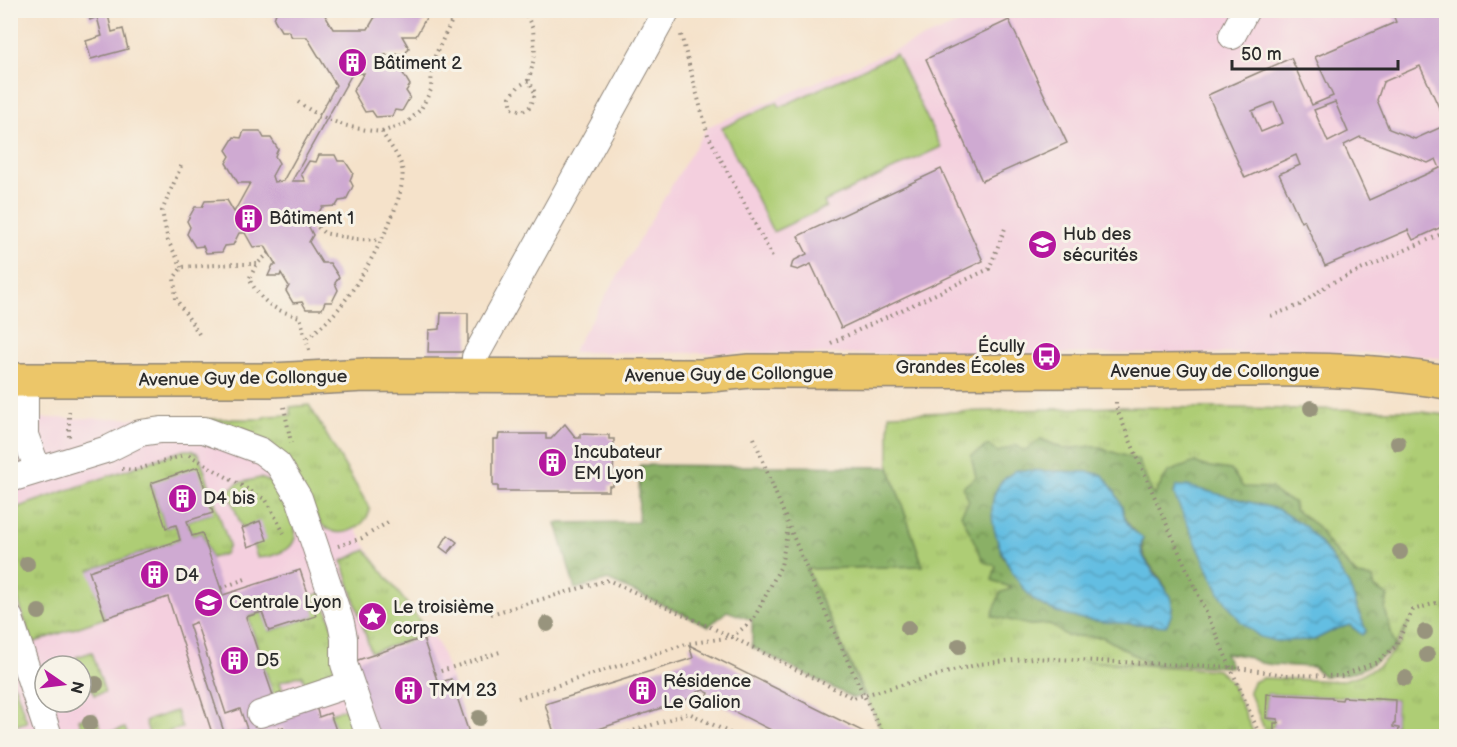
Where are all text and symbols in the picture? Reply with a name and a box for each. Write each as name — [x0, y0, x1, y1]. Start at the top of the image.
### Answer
scale bar — [1232, 33, 1398, 71]
text: 50 m — [1241, 44, 1282, 65]
building icon: Bâtiment 2 — [336, 47, 368, 79]
place label: Bâtiment 2 — [373, 53, 462, 74]
building icon: Bâtiment 1 — [232, 202, 264, 234]
place label: Bâtiment 1 — [269, 208, 354, 229]
place label: Hub des sécurités — [1063, 224, 1138, 266]
school or university icon: Hub des sécurités — [1026, 228, 1058, 260]
place label: Écully Grandes Écoles — [896, 334, 1026, 378]
bus stop icon: Écully Grandes Écoles — [1030, 340, 1062, 372]
street label: Avenue Guy de Collongue — [1111, 361, 1320, 382]
street label: Avenue Guy de Collongue — [624, 362, 834, 387]
street label: Avenue Guy de Collongue — [138, 366, 348, 391]
place label: Incubateur EM Lyon — [574, 442, 662, 484]
building icon: Incubateur EM Lyon — [537, 446, 569, 478]
building icon: D4 bis — [166, 482, 198, 514]
place label: D4 bis — [203, 488, 255, 509]
building icon: D4 — [138, 559, 170, 591]
place label: D4 — [175, 565, 199, 586]
school or university icon: Centrale Lyon — [192, 586, 224, 618]
place label: Centrale Lyon — [229, 592, 342, 613]
place label: Le troisième corps — [393, 597, 494, 639]
place icon: Le troisième corps — [356, 601, 388, 633]
building icon: D5 — [219, 644, 251, 676]
place label: D5 — [256, 650, 279, 671]
north arrow — [33, 654, 93, 714]
place label: Résidence Le Galion — [663, 671, 751, 713]
building icon: TMM 23 — [392, 674, 424, 706]
building icon: Résidence Le Galion — [626, 675, 658, 707]
text: N — [65, 679, 87, 695]
place label: TMM 23 — [429, 680, 497, 701]

